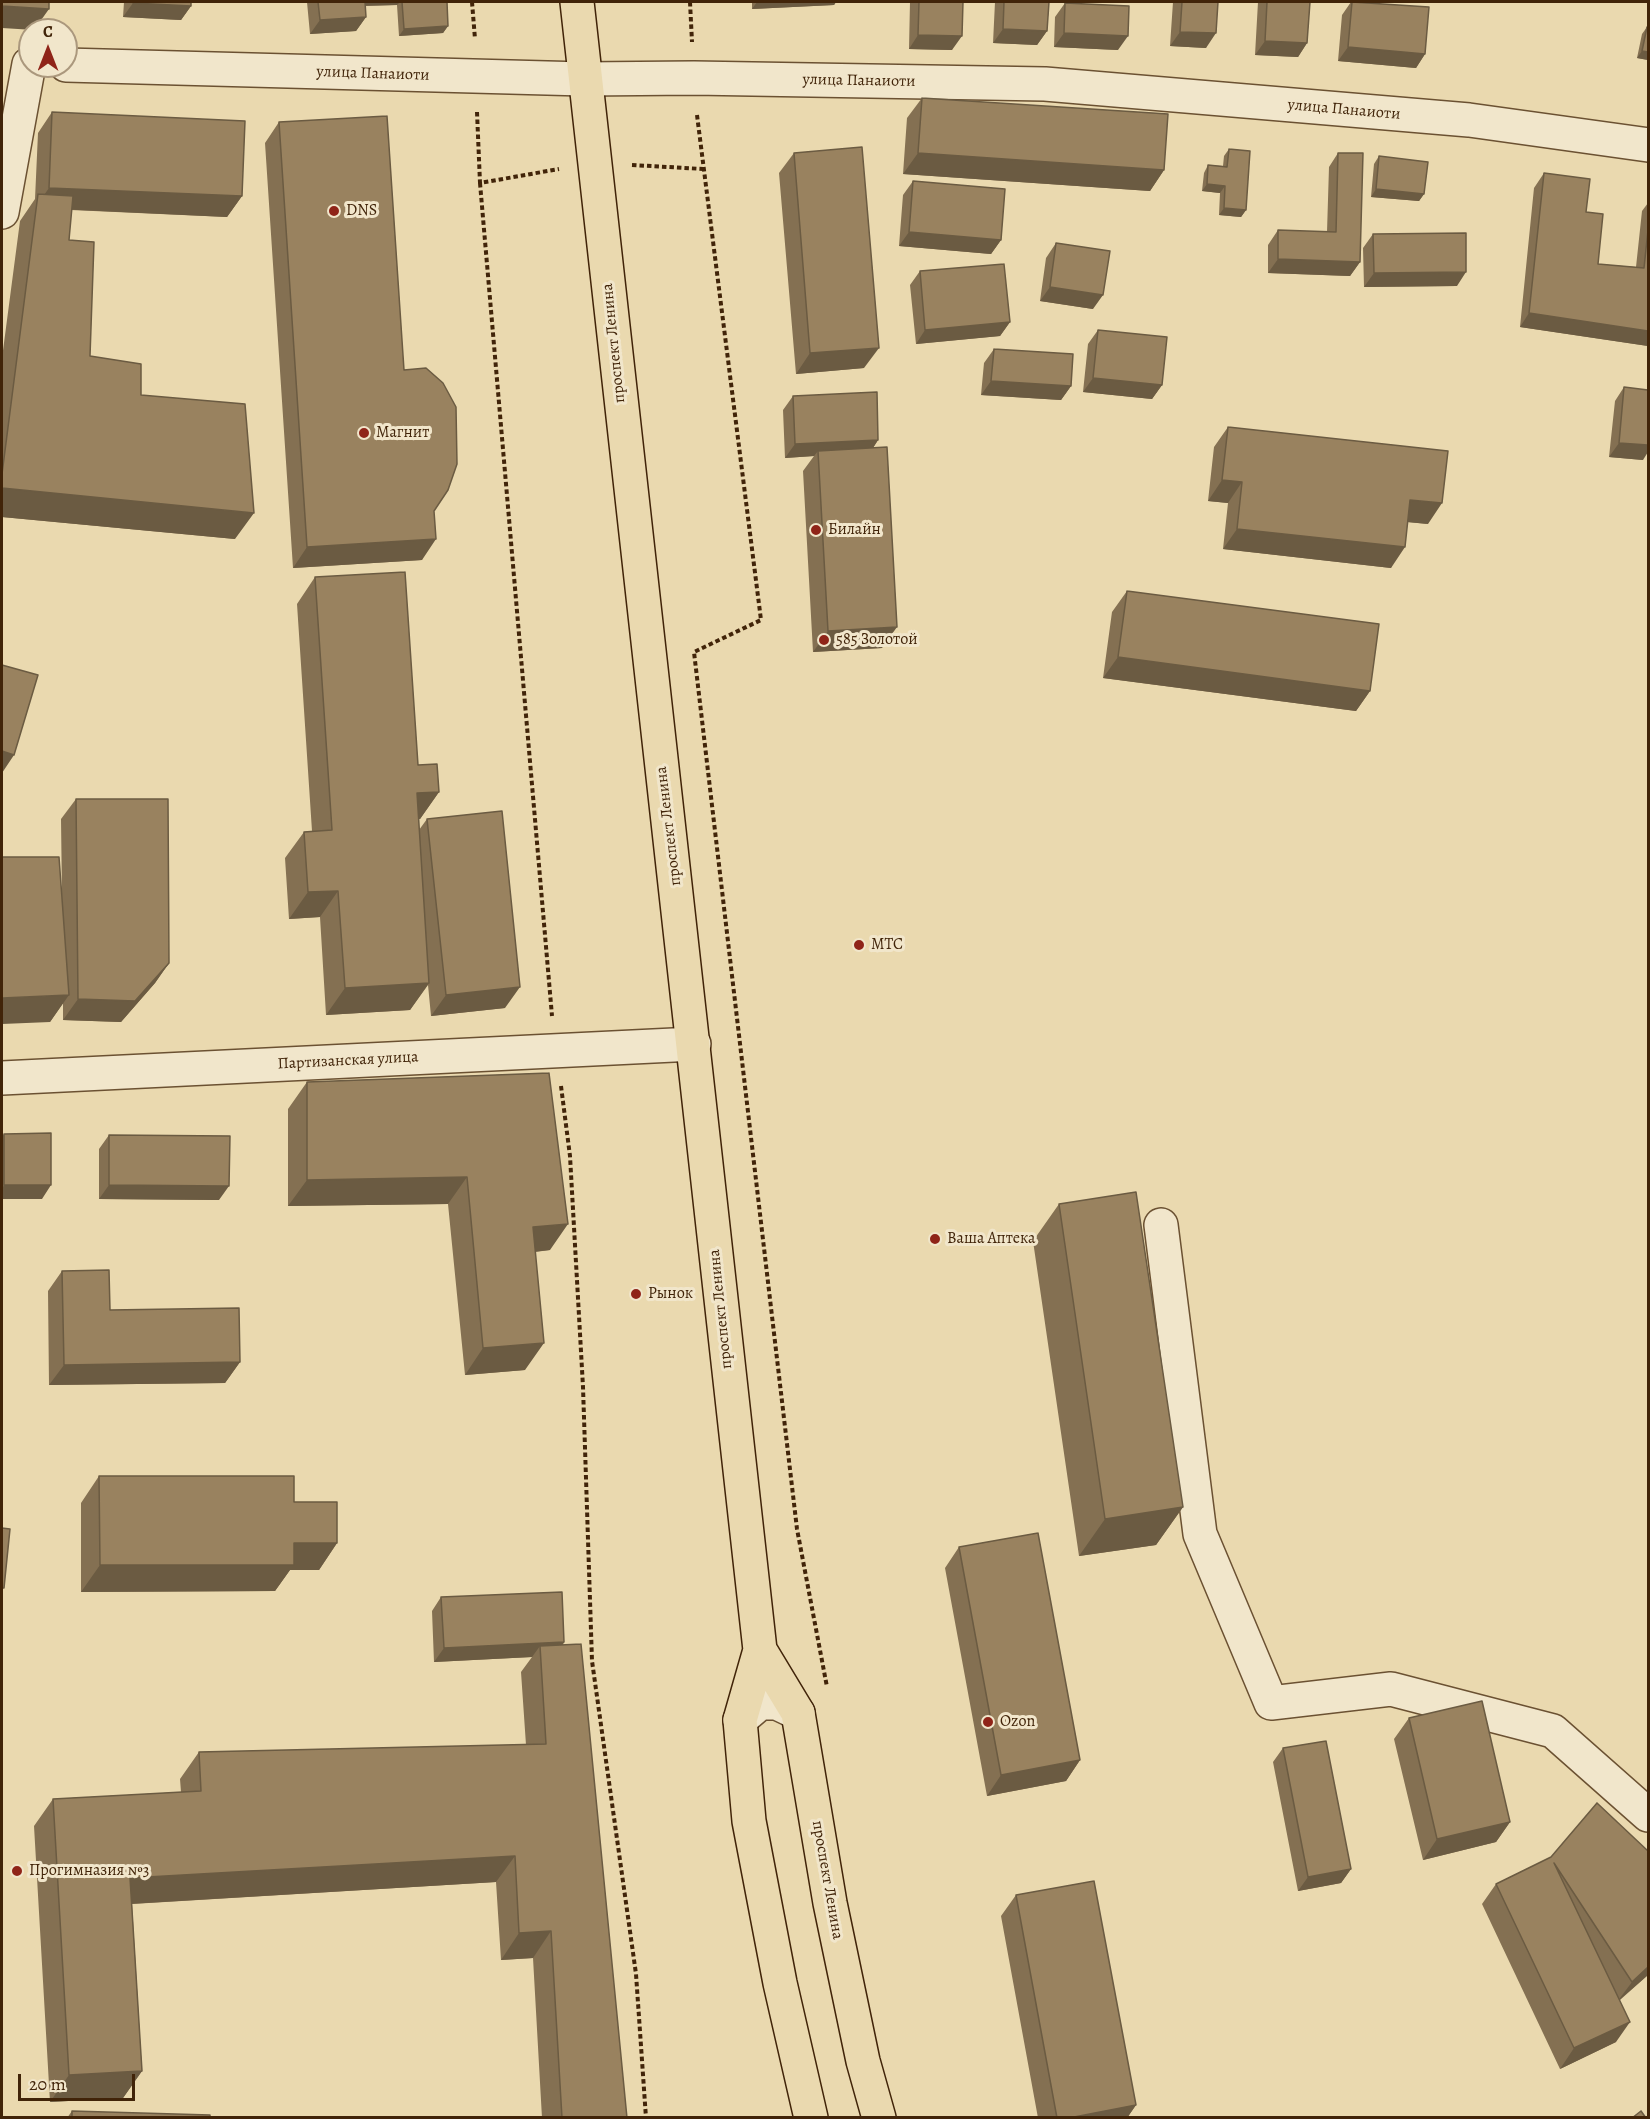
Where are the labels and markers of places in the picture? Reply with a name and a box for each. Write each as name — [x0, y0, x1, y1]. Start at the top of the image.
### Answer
place label: DNS — [346, 201, 377, 221]
marker: DNS — [327, 204, 341, 218]
place label: Магнит — [376, 423, 429, 443]
marker: Магнит — [357, 426, 371, 440]
place label: Билайн — [828, 520, 881, 540]
marker: Билайн — [809, 523, 823, 537]
place label: 585 Золотой — [836, 630, 918, 650]
marker: 585 Золотой — [817, 633, 831, 647]
place label: МТС — [871, 935, 903, 955]
marker: МТС — [852, 938, 866, 952]
place label: Ваша Аптека — [947, 1229, 1035, 1249]
marker: Ваша Аптека — [928, 1232, 942, 1246]
place label: Рынок — [648, 1284, 693, 1304]
marker: Рынок — [629, 1287, 643, 1301]
place label: Ozon — [1000, 1712, 1035, 1732]
marker: Ozon — [981, 1715, 995, 1729]
place label: Прогимназия №3 — [29, 1861, 149, 1881]
marker: Прогимназия №3 — [10, 1864, 24, 1878]

